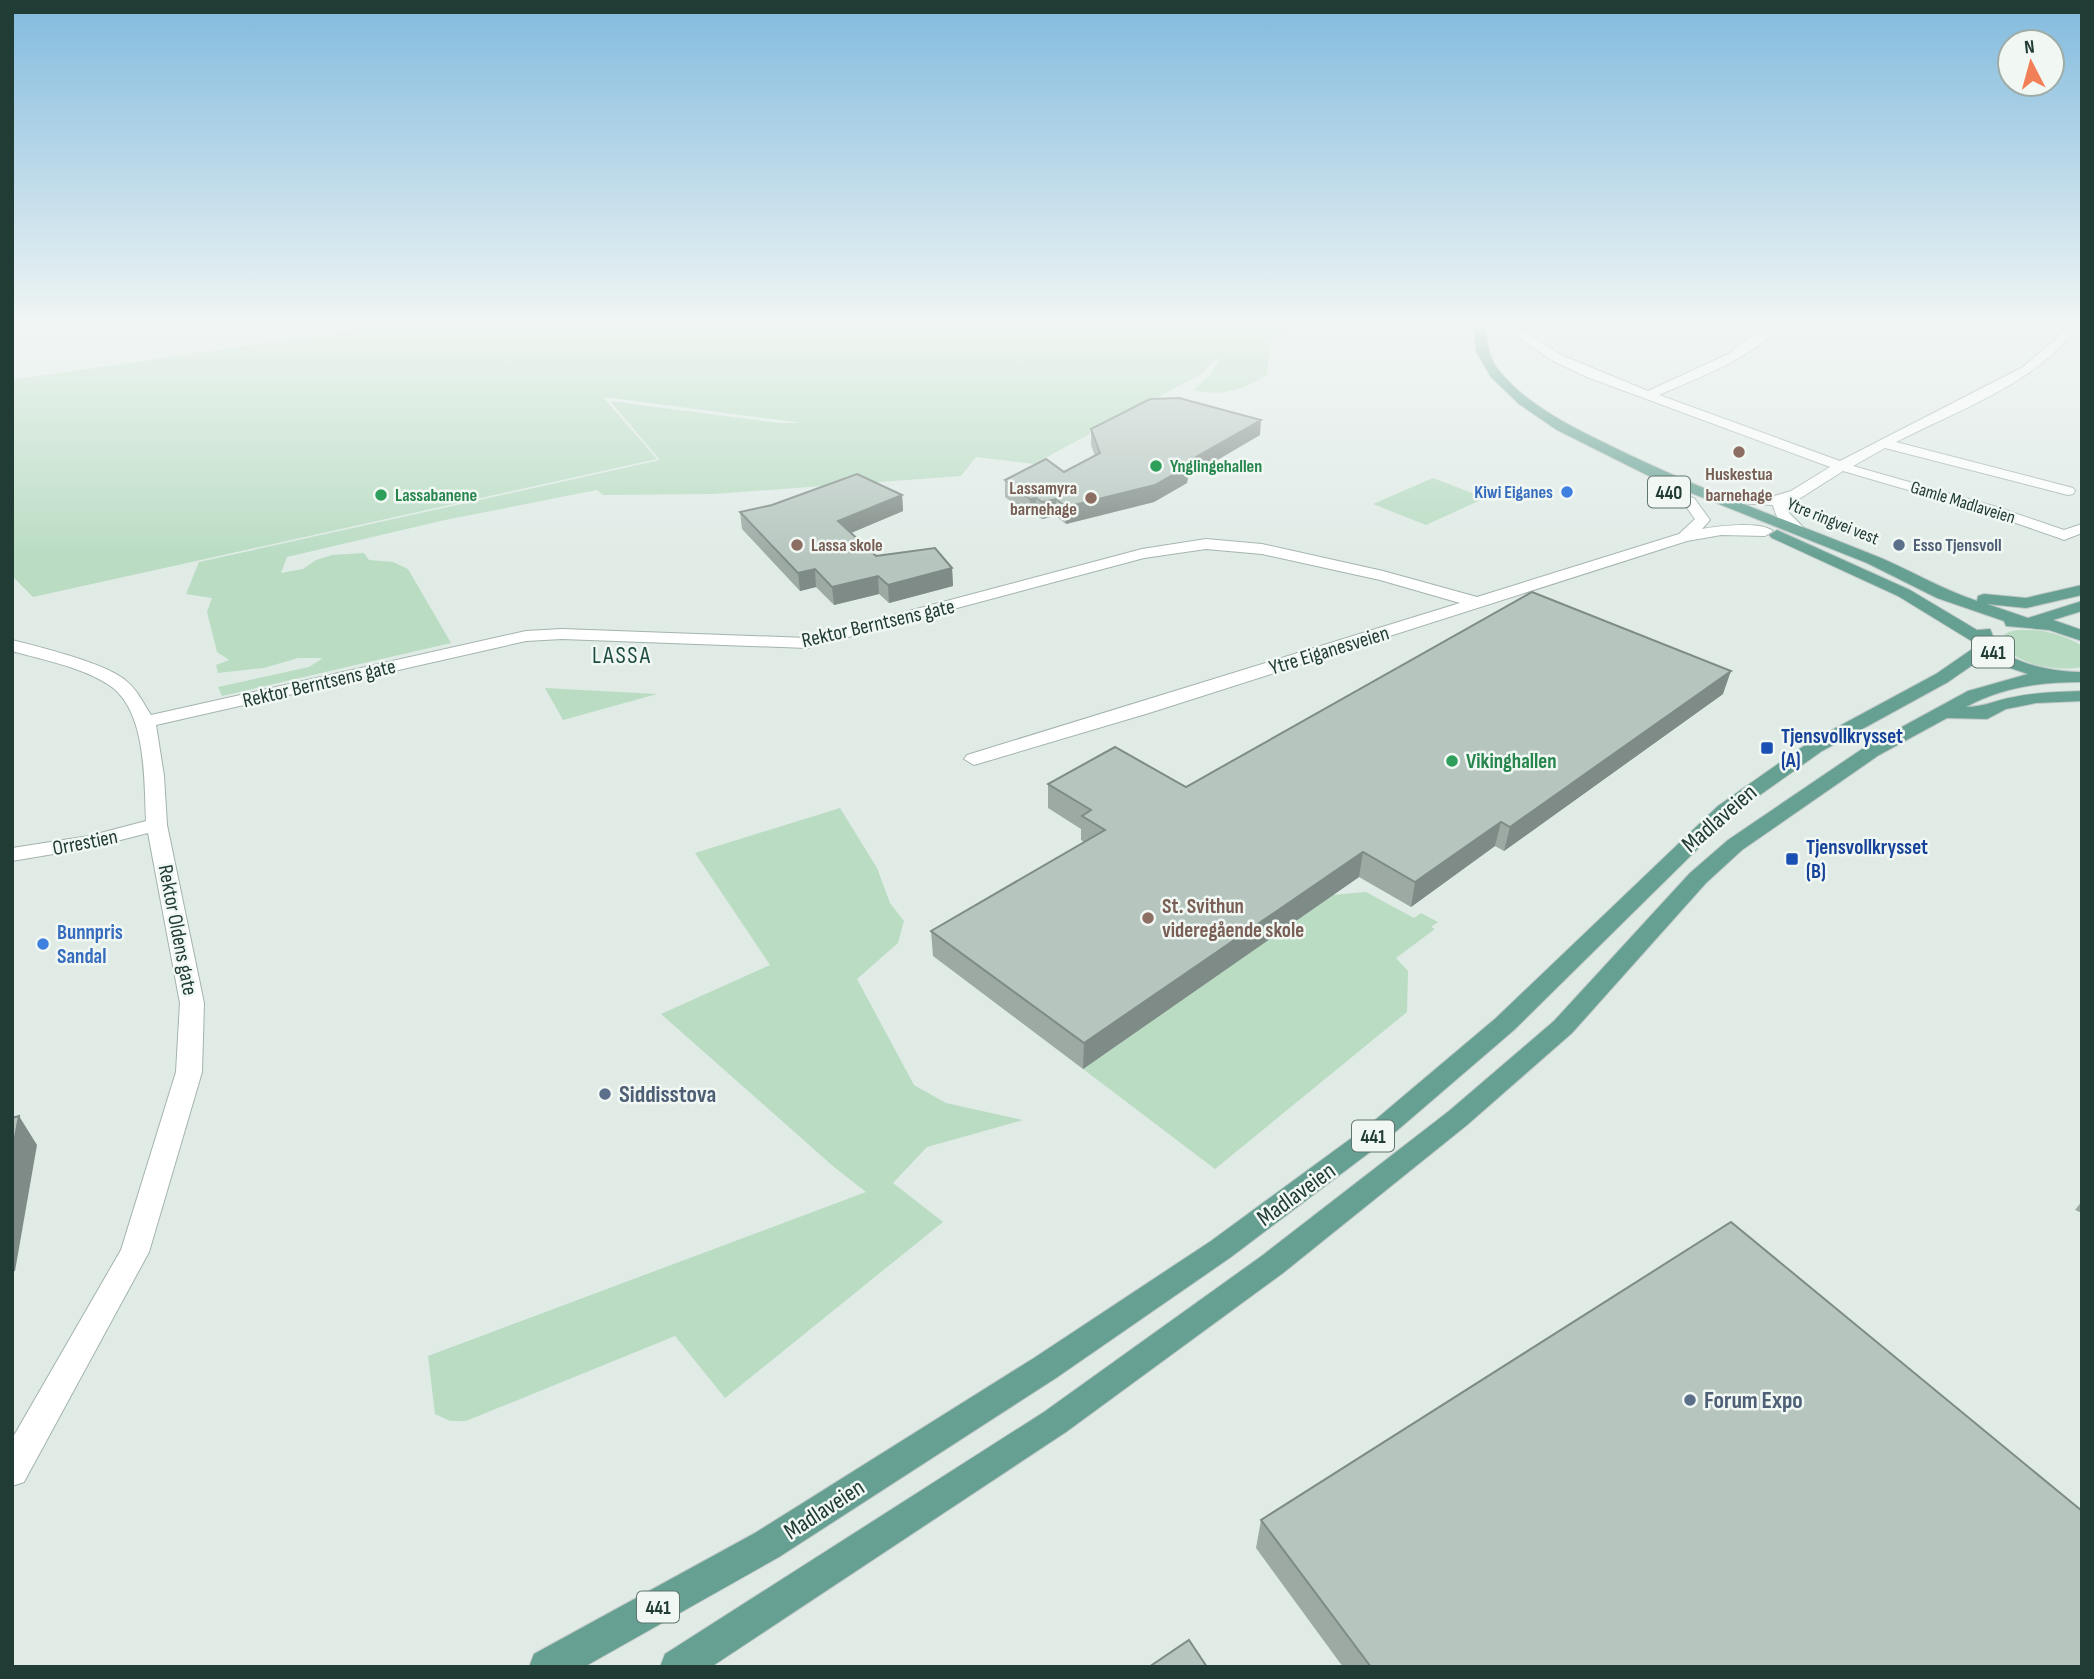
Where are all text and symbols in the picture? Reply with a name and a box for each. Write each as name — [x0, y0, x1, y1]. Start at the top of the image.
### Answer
north arrow — [1996, 28, 2066, 98]
text: N — [2023, 36, 2036, 60]
marker: Huskestua barnehage — [1731, 444, 1747, 460]
place label: Ynglingehallen — [1170, 456, 1262, 477]
marker: Ynglingehallen — [1148, 458, 1164, 474]
place label: Huskestua barnehage — [1705, 464, 1773, 506]
road number: 440 — [1648, 477, 1690, 508]
street label: Gamle Madlaveien — [1908, 477, 2018, 528]
place label: Lassamyra barnehage — [1009, 478, 1077, 520]
place label: Kiwi Eiganes — [1474, 482, 1553, 503]
marker: Kiwi Eiganes — [1559, 484, 1575, 500]
place label: Lassabanene — [395, 485, 477, 506]
marker: Lassabanene — [373, 487, 389, 503]
marker: Lassamyra barnehage — [1083, 490, 1099, 506]
street label: Ytre ringvei vest — [1784, 494, 1882, 550]
place label: Lassa skole — [811, 535, 883, 556]
place label: Esso Tjensvoll — [1913, 535, 2002, 556]
marker: Lassa skole — [789, 537, 805, 553]
marker: Esso Tjensvoll — [1891, 537, 1907, 553]
street label: Rektor Berntsens gate — [799, 594, 957, 653]
street label: Ytre Eiganesveien — [1266, 620, 1392, 681]
road number: 441 — [1972, 636, 2014, 667]
district label: LASSA — [592, 641, 652, 670]
street label: Rektor Berntsens gate — [240, 654, 398, 713]
place label: Tjensvollkrysset (A) — [1781, 724, 1903, 773]
marker: Tjensvollkrysset (A) — [1759, 740, 1775, 756]
place label: Vikinghallen — [1466, 749, 1557, 774]
marker: Vikinghallen — [1444, 753, 1460, 769]
street label: Madlaveien — [1676, 778, 1763, 859]
street label: Orrestien — [50, 824, 120, 861]
place label: Tjensvollkrysset (B) — [1806, 835, 1928, 884]
marker: Tjensvollkrysset (B) — [1784, 851, 1800, 867]
street label: Rektor Oldens gate — [153, 863, 202, 997]
place label: St. Svithun videregående skole — [1162, 894, 1304, 943]
marker: St. Svithun videregående skole — [1140, 910, 1156, 926]
place label: Bunnpris Sandal — [57, 920, 123, 969]
marker: Bunnpris Sandal — [35, 936, 51, 952]
place label: Siddisstova — [619, 1080, 716, 1109]
marker: Siddisstova — [597, 1086, 613, 1102]
road number: 441 — [1352, 1120, 1394, 1152]
street label: Madlaveien — [1251, 1156, 1341, 1233]
place label: Forum Expo — [1704, 1386, 1803, 1415]
marker: Forum Expo — [1682, 1392, 1698, 1408]
street label: Madlaveien — [779, 1473, 870, 1546]
road number: 441 — [637, 1592, 679, 1623]

